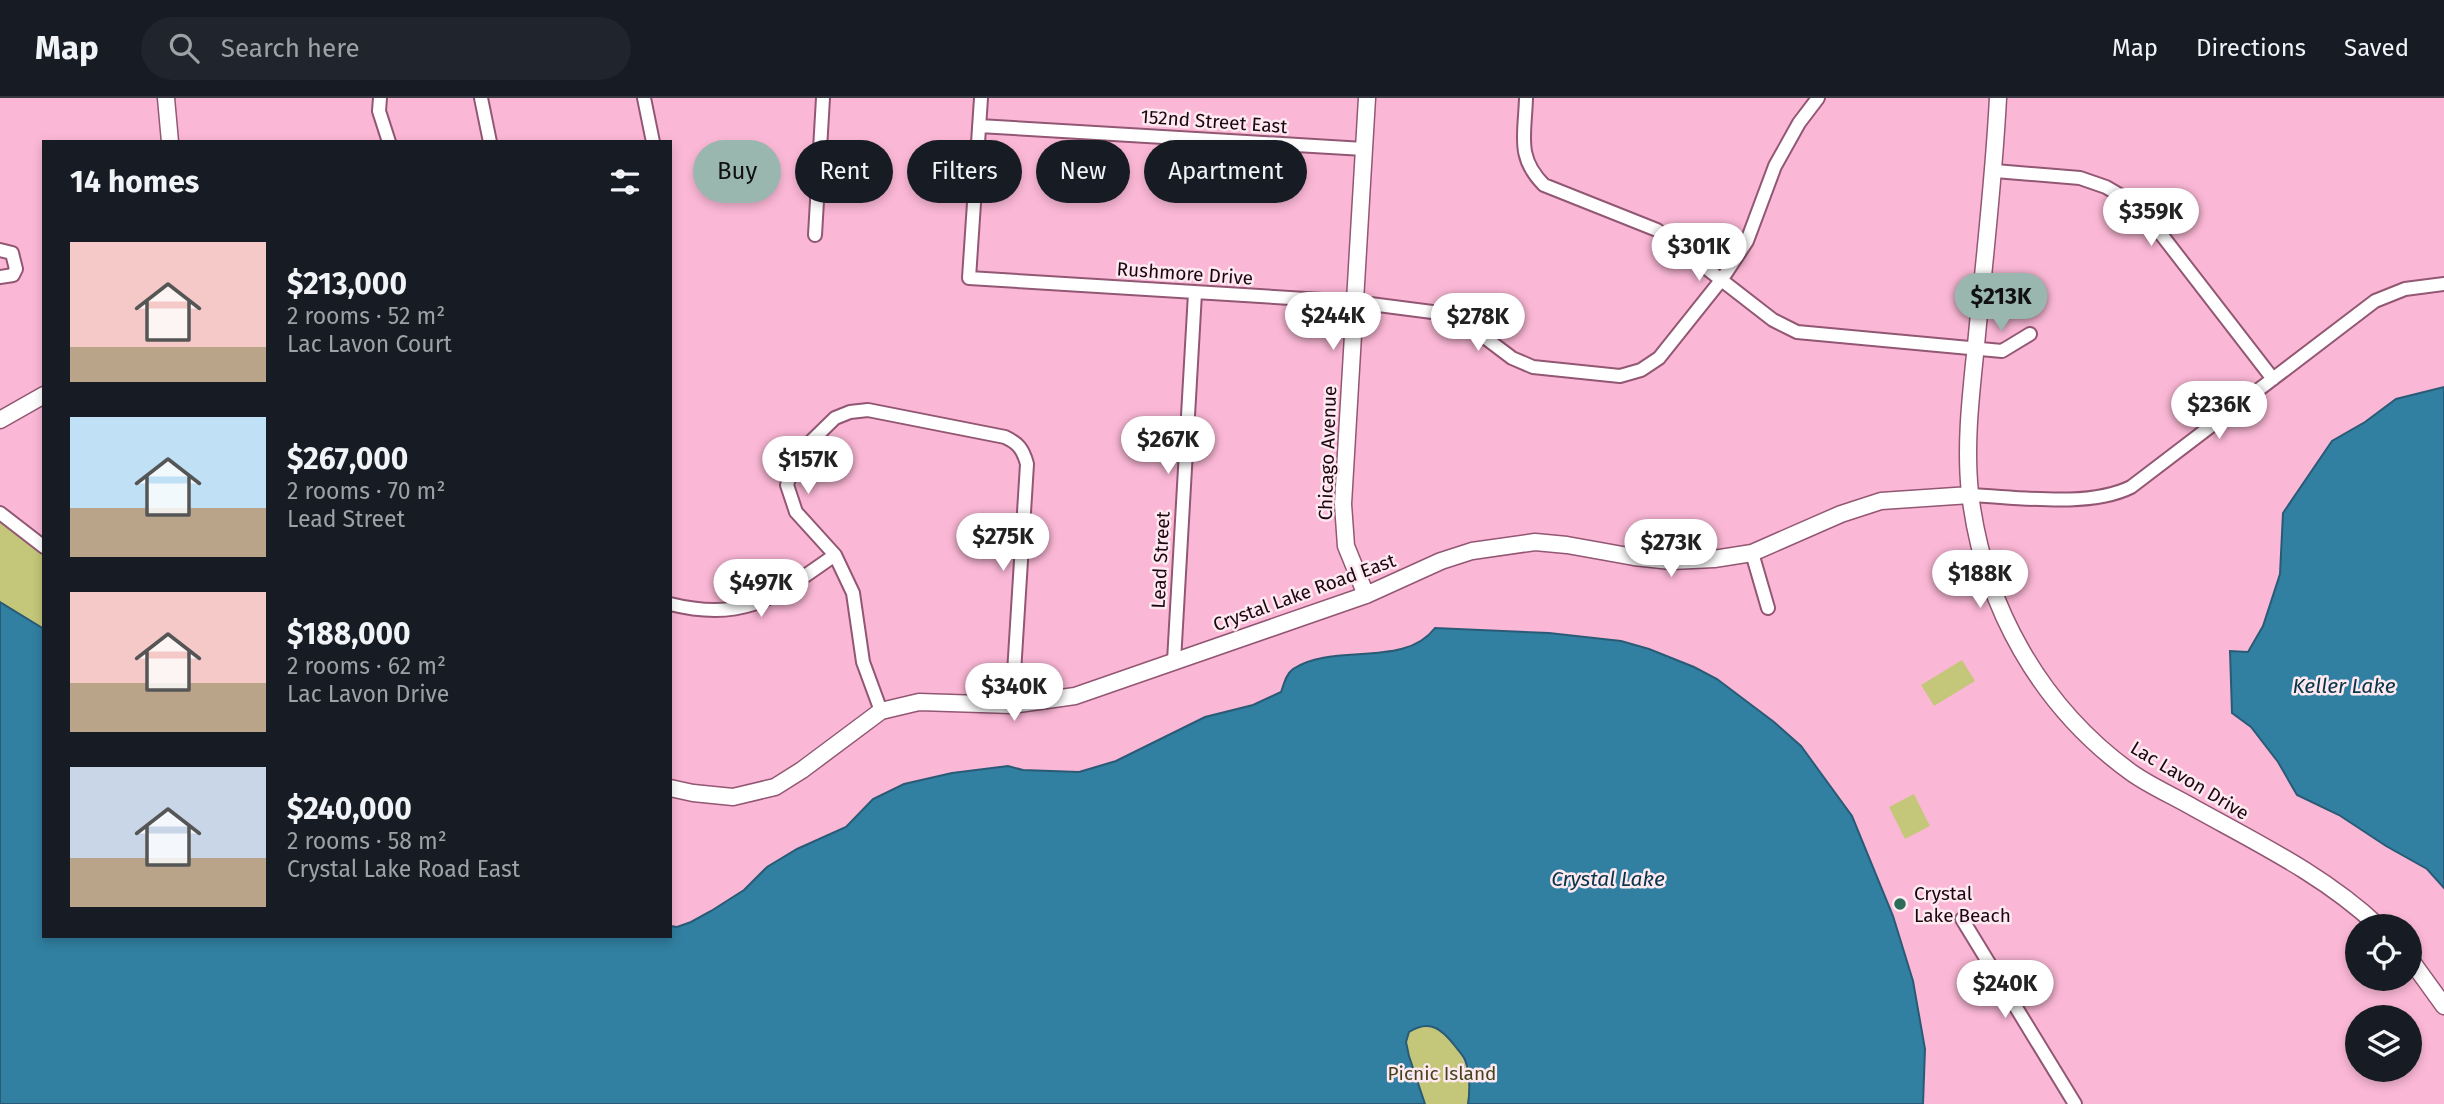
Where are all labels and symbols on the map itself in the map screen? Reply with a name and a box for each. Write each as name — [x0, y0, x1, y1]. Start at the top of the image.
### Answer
street label: 152nd Street East — [1140, 105, 1288, 138]
pin: $359K — [2102, 188, 2200, 248]
pin: $301K — [1650, 223, 1748, 283]
street label: Rushmore Drive — [1116, 257, 1254, 290]
pin: $213K — [1952, 274, 2050, 333]
pin: $244K — [1284, 292, 1382, 352]
pin: $278K — [1429, 294, 1527, 353]
pin: $236K — [2170, 382, 2268, 441]
street label: Chicago Avenue — [1314, 385, 1341, 521]
pin: $267K — [1119, 416, 1217, 476]
pin: $157K — [759, 436, 857, 496]
street label: Lead Street — [1146, 511, 1175, 609]
pin: $275K — [954, 514, 1052, 573]
pin: $273K — [1622, 519, 1720, 579]
street label: Crystal Lake Road East — [1210, 549, 1399, 636]
pin: $188K — [1931, 550, 2029, 610]
pin: $497K — [712, 560, 810, 619]
pin: $340K — [965, 664, 1063, 723]
water label: Keller Lake — [2292, 673, 2396, 699]
street label: Lac Lavon Drive — [2126, 736, 2253, 825]
water label: Crystal Lake — [1551, 866, 1665, 892]
place label: Crystal Lake Beach — [1914, 882, 2011, 927]
marker: Crystal Lake Beach — [1892, 896, 1908, 912]
pin: $240K — [1956, 960, 2054, 1020]
park label: Picnic Island — [1388, 1062, 1496, 1085]

